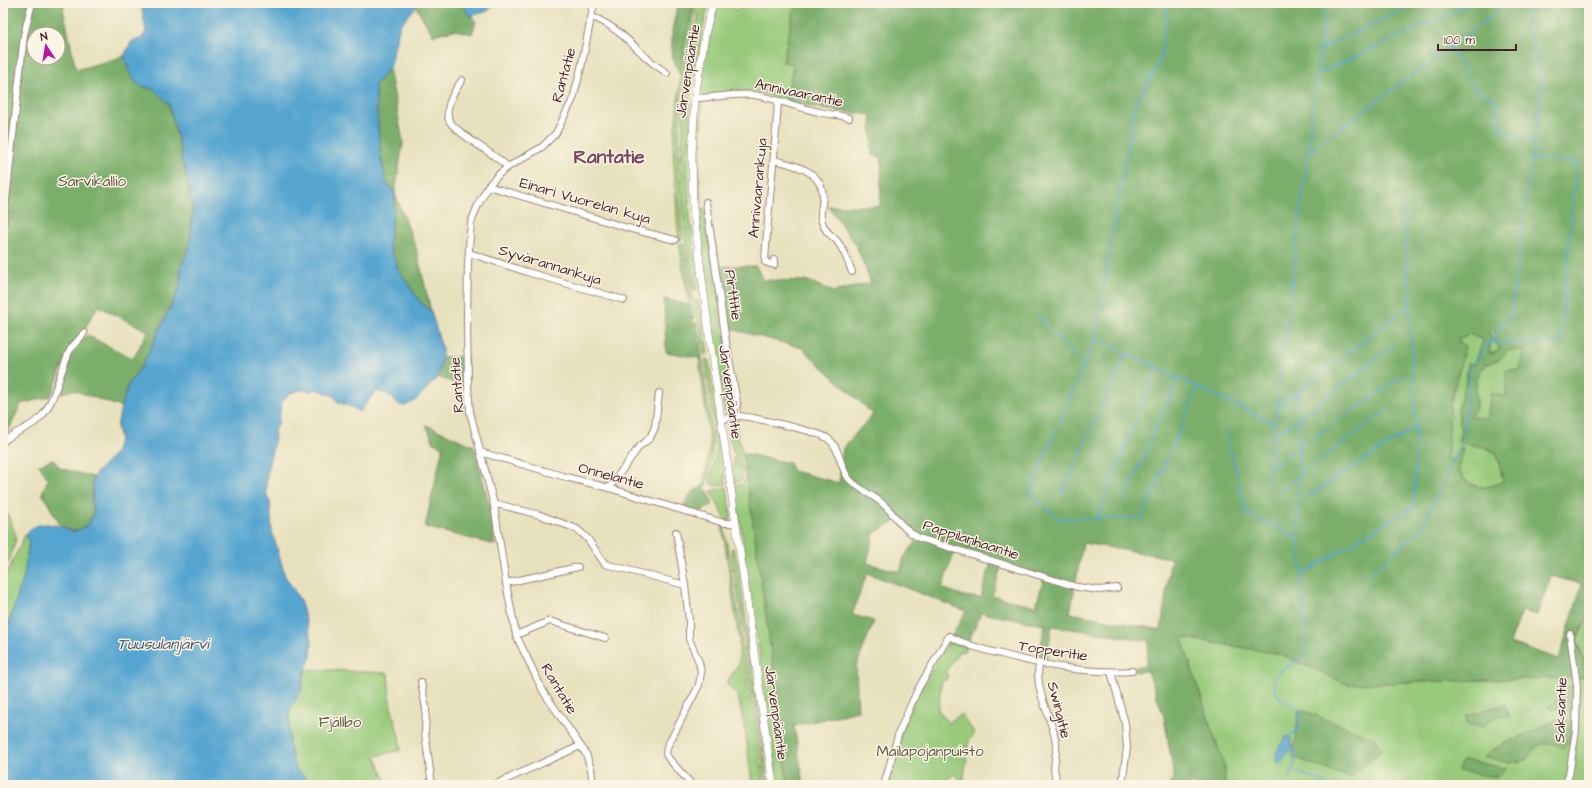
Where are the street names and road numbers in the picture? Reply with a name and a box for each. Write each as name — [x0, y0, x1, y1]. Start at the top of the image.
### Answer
street label: Järvenpääntie — [670, 23, 706, 119]
street label: Rantatie — [547, 45, 581, 105]
street label: Annivaarantie — [753, 73, 845, 113]
street label: Annivaarankuja — [743, 137, 773, 239]
street label: Einari Vuorelan kuja — [517, 172, 653, 230]
street label: Syvärannankuja — [496, 239, 604, 292]
street label: Pirttitie — [719, 268, 747, 322]
street label: Järvenpääntie — [713, 344, 747, 440]
street label: Rantatie — [445, 356, 469, 414]
street label: Onnelantie — [576, 457, 646, 495]
street label: Pappilanhaantie — [920, 515, 1022, 565]
street label: Topperitie — [1017, 635, 1089, 667]
street label: Rantatie — [536, 660, 582, 718]
street label: Järvenpääntie — [759, 665, 793, 761]
street label: Saksantie — [1549, 677, 1573, 743]
street label: Swingitie — [1041, 679, 1076, 741]

